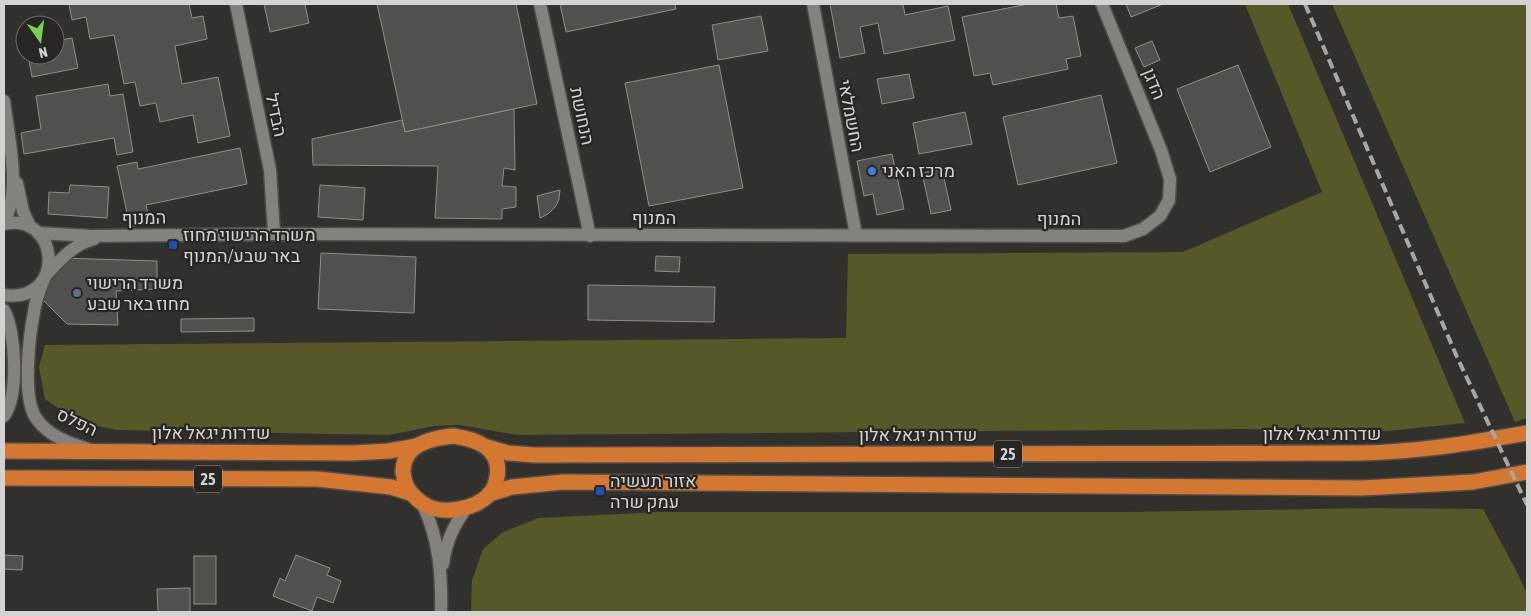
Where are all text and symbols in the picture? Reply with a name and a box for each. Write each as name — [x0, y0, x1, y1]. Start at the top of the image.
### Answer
north arrow — [15, 15, 65, 65]
text: N — [37, 44, 49, 61]
street label: הדגן — [1139, 65, 1170, 103]
street label: החשמלאי — [834, 78, 869, 154]
street label: הנחושת — [566, 85, 599, 147]
street label: הבדיל — [262, 91, 291, 139]
place label: מרכז האני — [882, 160, 955, 181]
marker: מרכז האני — [866, 165, 878, 177]
street label: המנוף — [122, 207, 166, 228]
street label: המנוף — [632, 207, 676, 228]
street label: המנוף — [1037, 208, 1081, 229]
place label: משרד הרישוי מחוז באר שבע/המנוף — [183, 224, 316, 266]
marker: משרד הרישוי מחוז באר שבע/המנוף — [167, 239, 179, 251]
place label: משרד הרישוי מחוז באר שבע — [87, 272, 190, 314]
marker: משרד הרישוי מחוז באר שבע — [71, 287, 83, 299]
street label: הפלס — [53, 403, 101, 440]
street label: שדרות יגאל אלון — [152, 422, 270, 443]
street label: שדרות יגאל אלון — [1263, 423, 1381, 444]
street label: שדרות יגאל אלון — [859, 424, 977, 445]
road number: 25 — [994, 440, 1022, 468]
road number: 25 — [194, 466, 222, 492]
place label: אזור תעשיה עמק שרה — [610, 470, 696, 512]
marker: אזור תעשיה עמק שרה — [594, 485, 606, 497]

